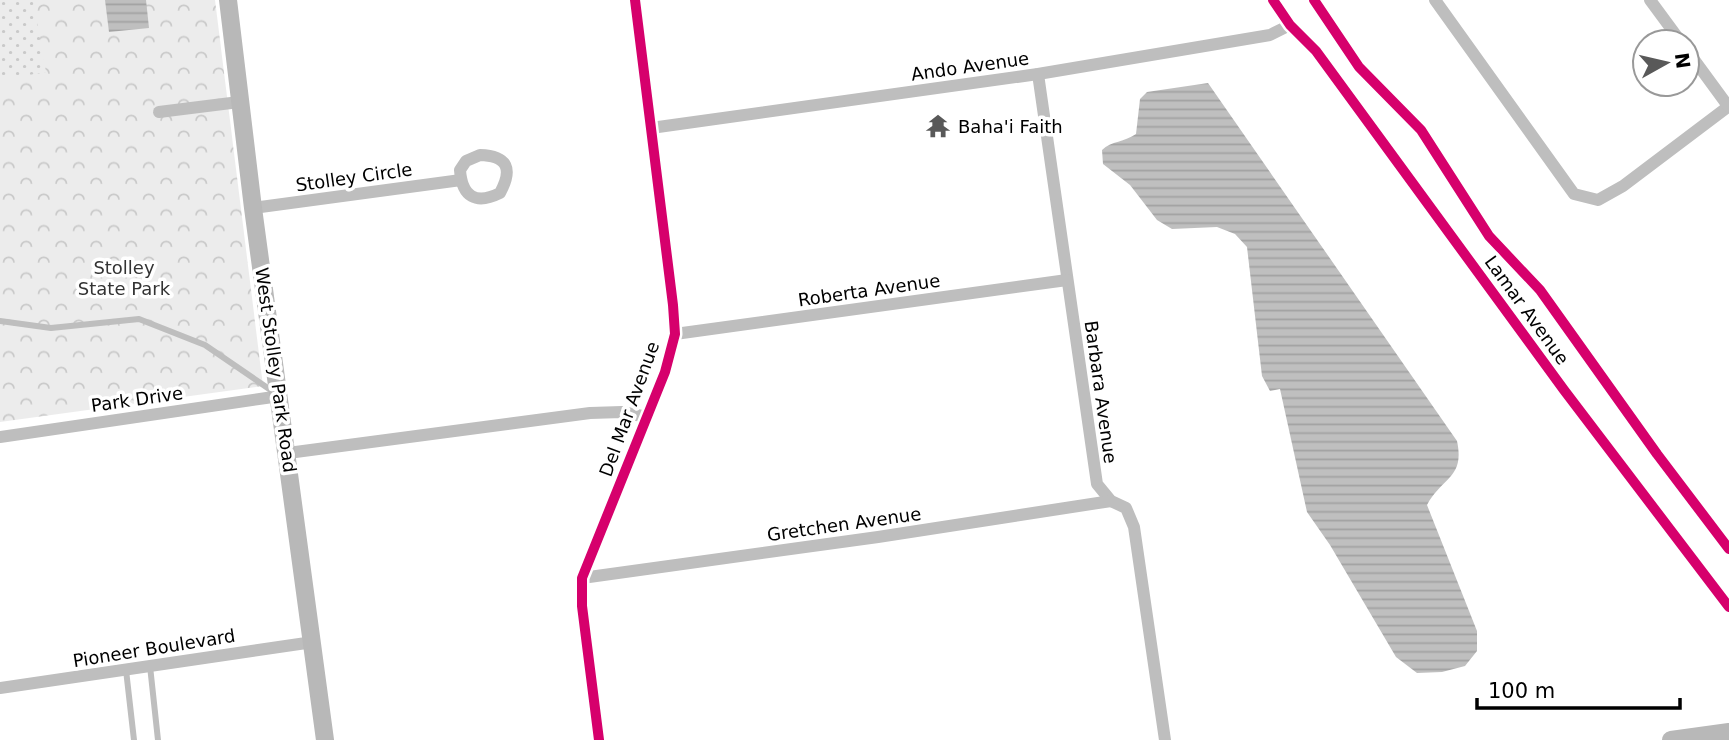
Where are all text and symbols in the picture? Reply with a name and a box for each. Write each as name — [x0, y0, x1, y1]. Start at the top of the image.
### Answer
north arrow — [1631, 28, 1701, 98]
street label: Ando Avenue — [910, 47, 1030, 85]
text: N — [1671, 51, 1695, 70]
temple icon: Baha'i Faith — [924, 112, 952, 140]
place label: Baha'i Faith — [958, 116, 1063, 137]
street label: Stolley Circle — [294, 158, 414, 196]
street label: Lamar Avenue — [1480, 251, 1574, 369]
park label: Stolley State Park — [78, 257, 171, 299]
street label: West Stolley Park Road — [251, 266, 301, 474]
street label: Roberta Avenue — [797, 270, 941, 310]
street label: Barbara Avenue — [1081, 319, 1121, 465]
street label: Del Mar Avenue — [595, 339, 663, 479]
street label: Park Drive — [90, 382, 184, 416]
street label: Gretchen Avenue — [766, 503, 922, 545]
street label: Pioneer Boulevard — [71, 625, 237, 671]
scale bar — [1477, 666, 1680, 710]
text: 100 m — [1488, 679, 1555, 703]

